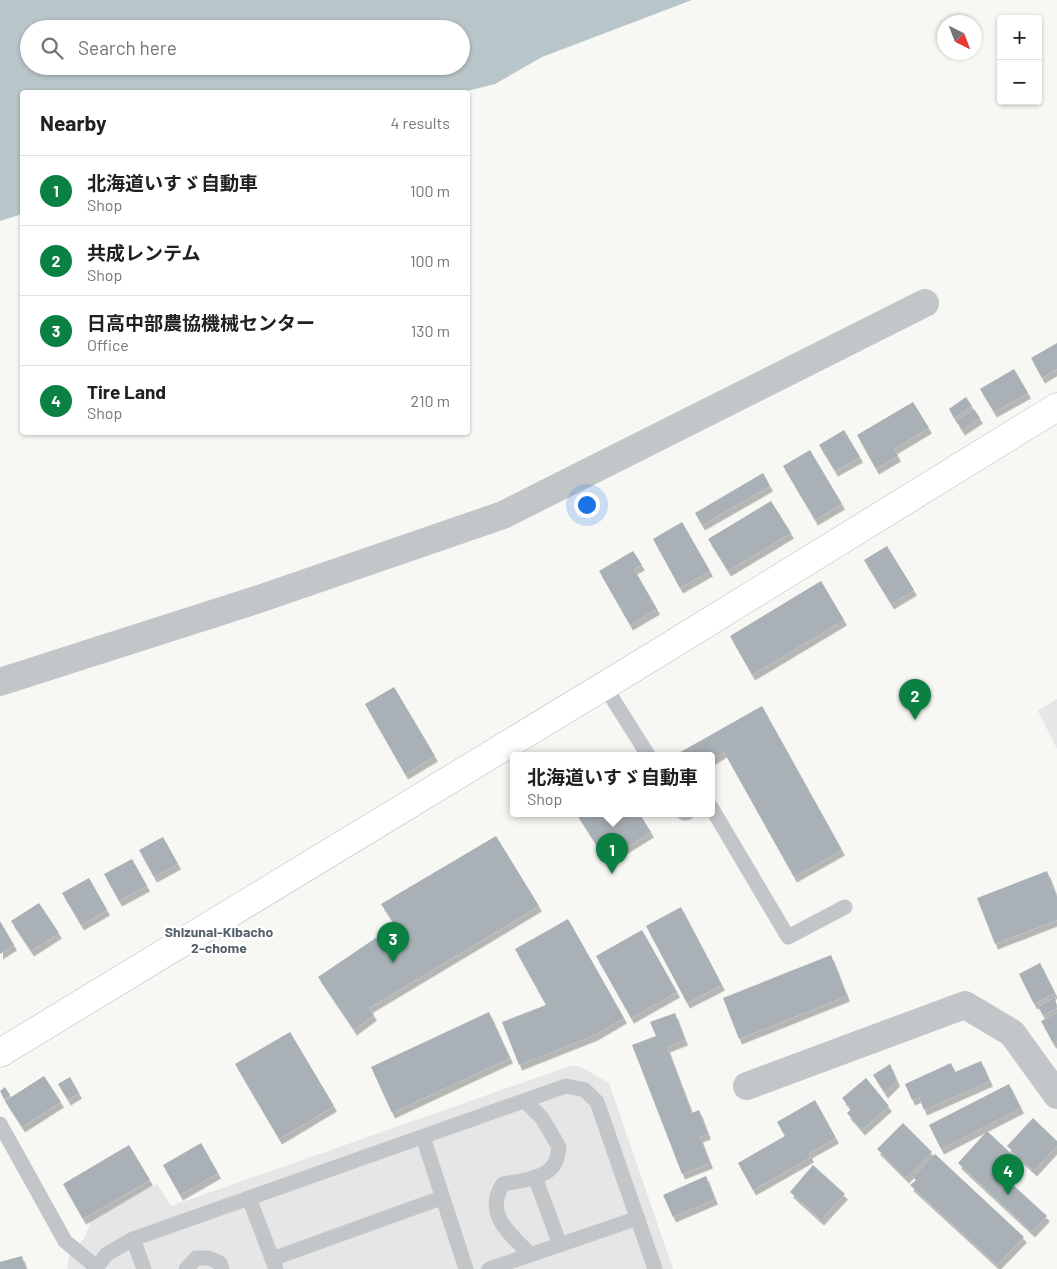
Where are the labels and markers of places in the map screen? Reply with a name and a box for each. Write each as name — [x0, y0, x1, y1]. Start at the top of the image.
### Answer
pin: 2 — [899, 679, 931, 720]
pin: 1 — [596, 833, 628, 874]
pin: 3 — [377, 922, 409, 963]
pin: 4 — [992, 1154, 1024, 1195]

